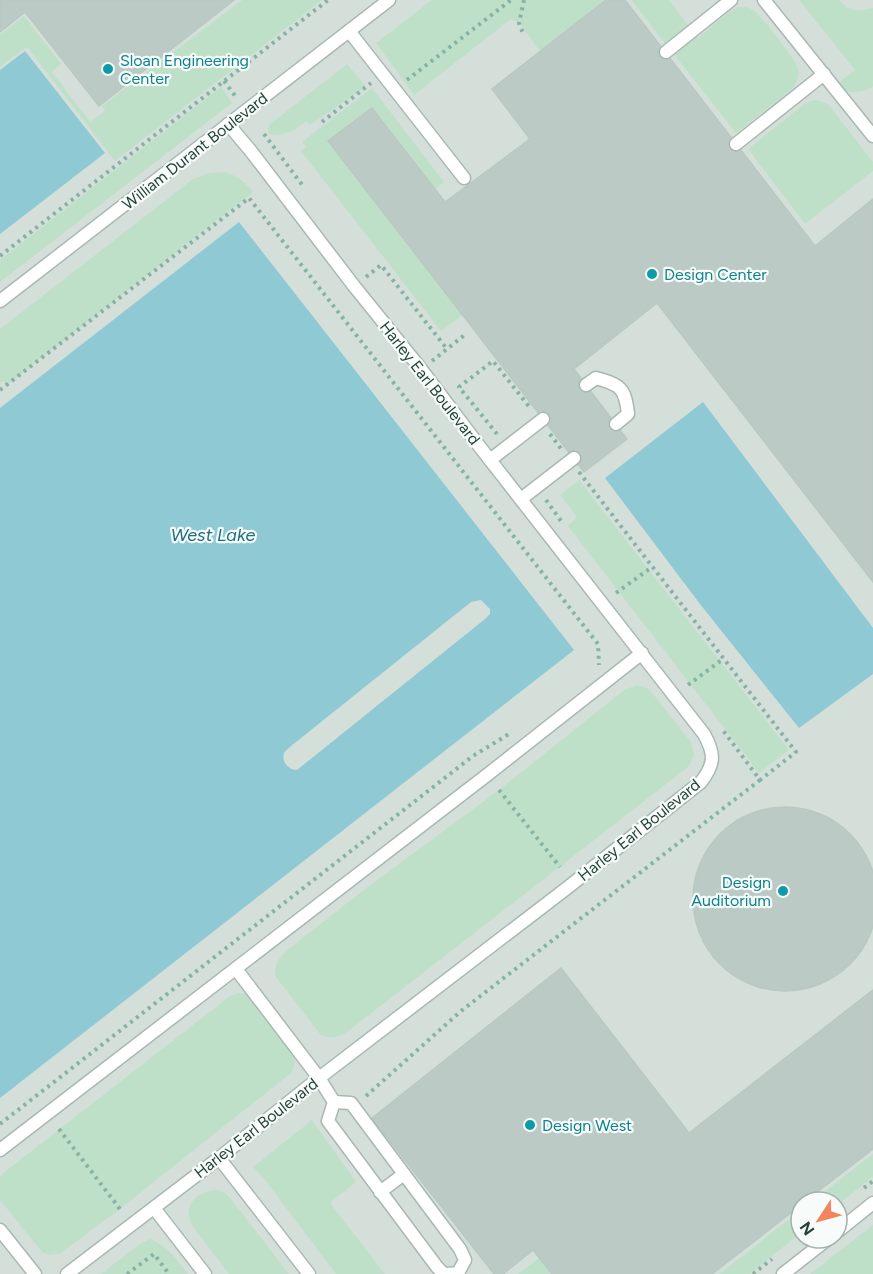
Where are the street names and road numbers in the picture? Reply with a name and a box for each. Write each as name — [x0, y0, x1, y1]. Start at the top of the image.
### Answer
street label: William Durant Boulevard — [119, 88, 271, 214]
street label: Harley Earl Boulevard — [376, 317, 484, 449]
street label: Harley Earl Boulevard — [574, 775, 704, 885]
street label: Harley Earl Boulevard — [190, 1074, 322, 1182]

